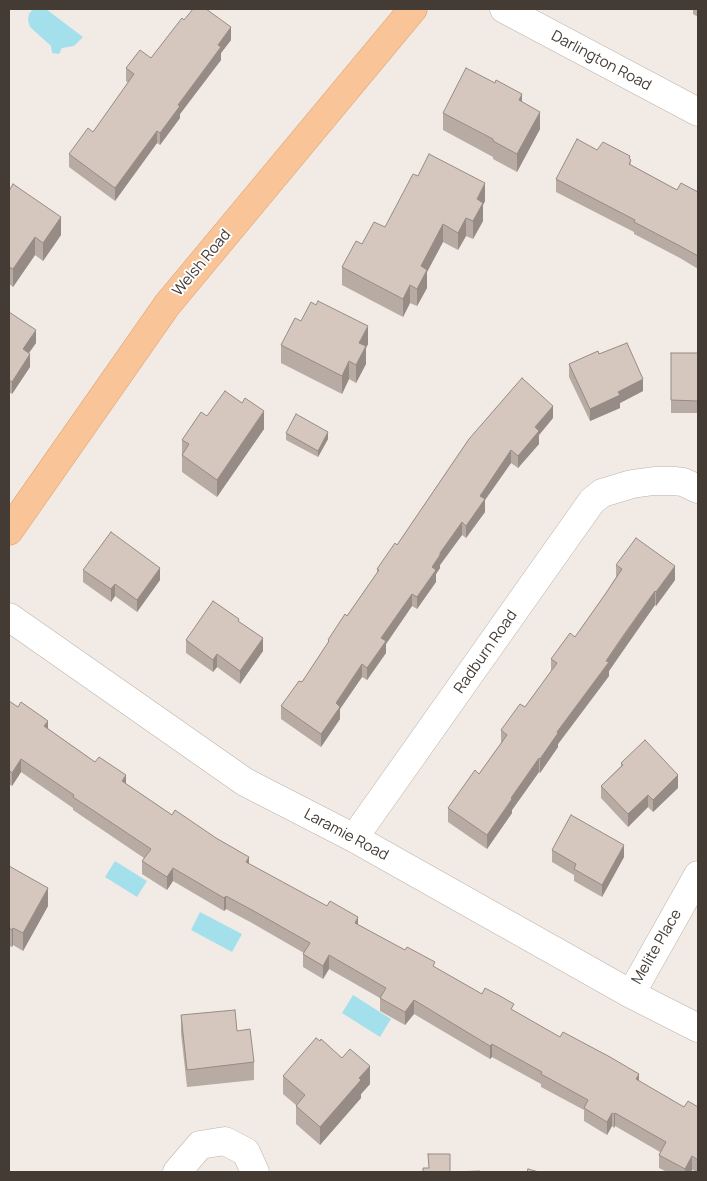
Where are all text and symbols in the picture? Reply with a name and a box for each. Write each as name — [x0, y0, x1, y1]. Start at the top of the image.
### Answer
street label: Darlington Road — [548, 27, 654, 95]
street label: Welsh Road — [169, 226, 235, 300]
street label: Radburn Road — [451, 607, 521, 697]
street label: Laramie Road — [301, 805, 391, 865]
street label: Melite Place — [628, 906, 686, 988]

